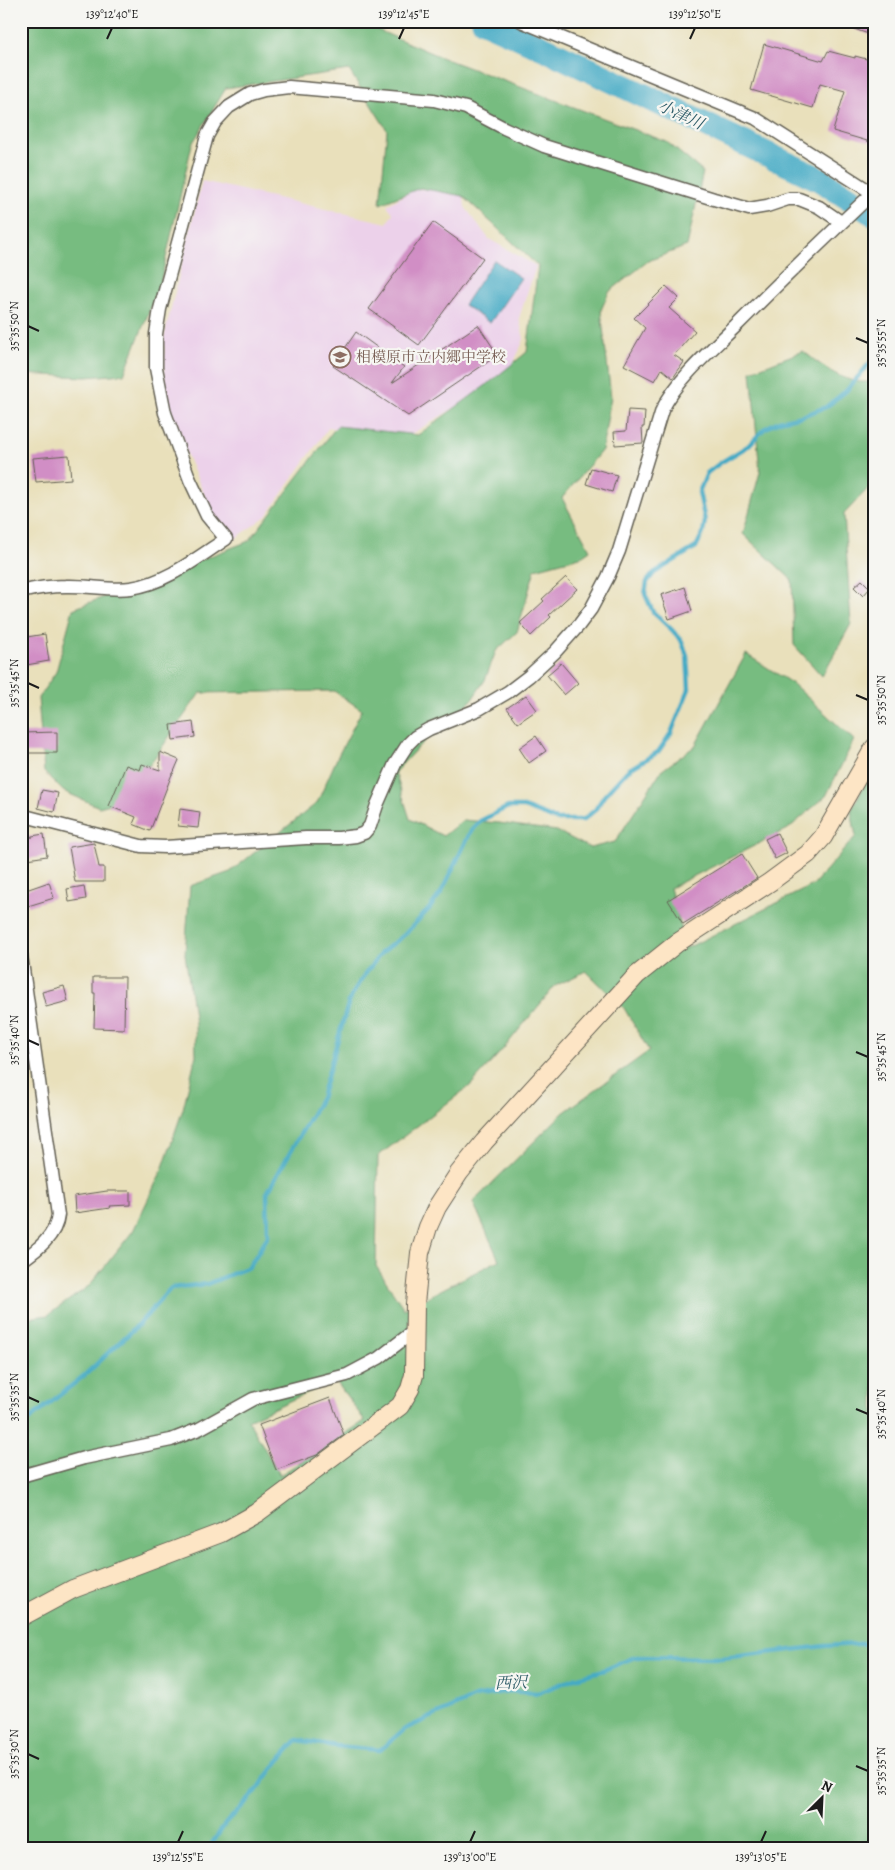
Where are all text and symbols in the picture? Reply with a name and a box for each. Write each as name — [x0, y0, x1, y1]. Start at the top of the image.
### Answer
text: 139°12'40"E — [86, 6, 138, 22]
text: 139°12'45"E — [378, 6, 430, 22]
text: 139°12'50"E — [669, 6, 721, 22]
water label: 小津川 — [654, 95, 709, 136]
text: 35°35'50"N — [6, 301, 22, 351]
text: 35°35'55"N — [873, 318, 889, 367]
school or university icon: 相模原市立内郷中学校 — [328, 345, 352, 369]
place label: 相模原市立内郷中学校 — [356, 347, 506, 367]
text: 35°35'45"N — [6, 658, 22, 707]
text: 35°35'50"N — [873, 675, 889, 725]
text: 35°35'40"N — [6, 1015, 22, 1065]
text: 35°35'45"N — [873, 1032, 889, 1081]
text: 35°35'35"N — [6, 1372, 22, 1421]
text: 35°35'40"N — [873, 1389, 889, 1439]
water label: 西沢 — [495, 1671, 529, 1695]
text: 35°35'30"N — [6, 1729, 22, 1779]
text: 35°35'35"N — [873, 1746, 889, 1795]
north arrow — [798, 1772, 848, 1822]
text: N — [819, 1776, 836, 1797]
text: 139°12'55"E — [152, 1849, 204, 1865]
text: 139°13'00"E — [444, 1849, 496, 1865]
text: 139°13'05"E — [735, 1849, 787, 1865]

